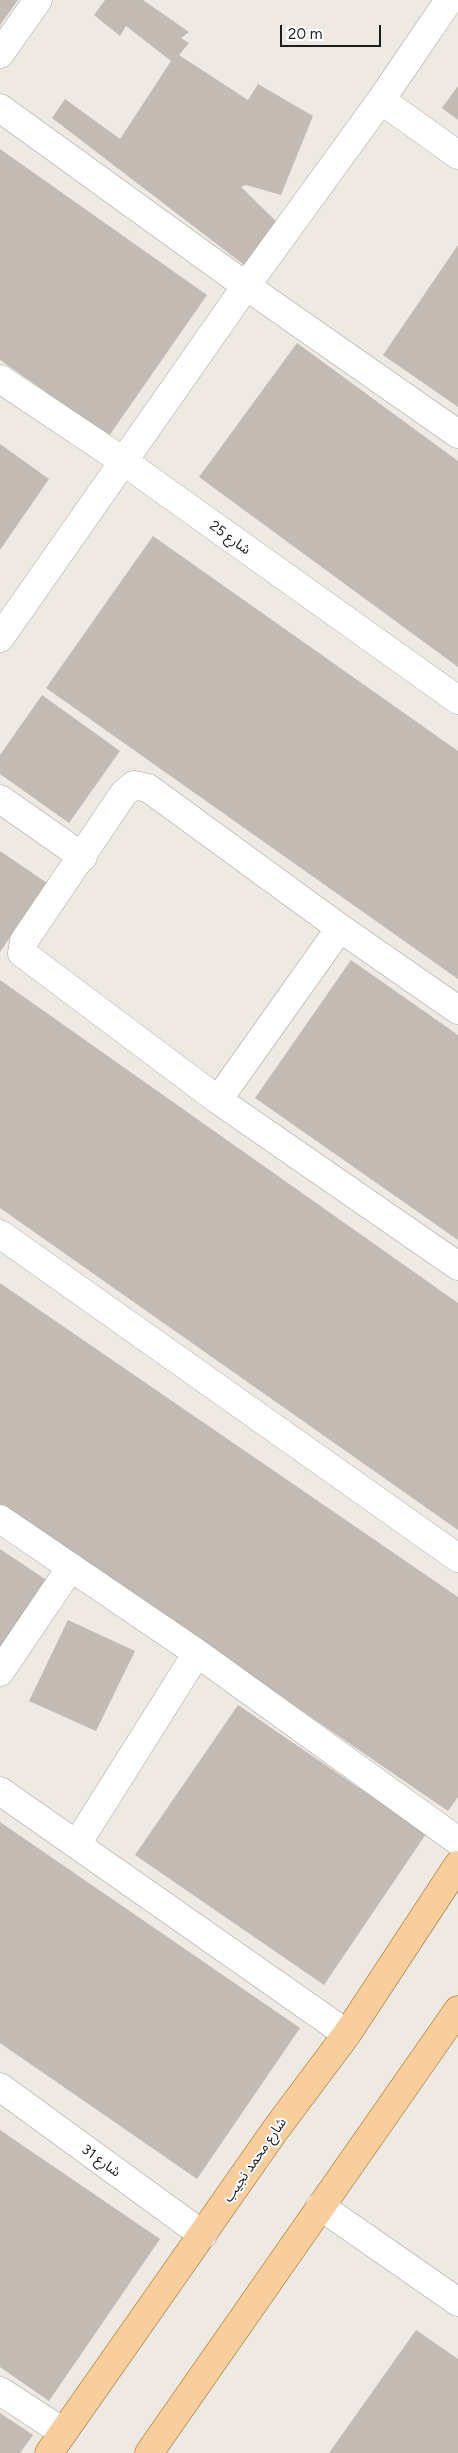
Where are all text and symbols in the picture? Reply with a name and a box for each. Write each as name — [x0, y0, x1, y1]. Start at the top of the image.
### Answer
scale bar — [283, 15, 384, 47]
text: 20 m — [288, 25, 322, 43]
street label: شارع 25 — [206, 518, 254, 558]
street label: شارع محمد نجيب — [220, 2115, 290, 2205]
street label: شارع 31 — [78, 2141, 124, 2181]

